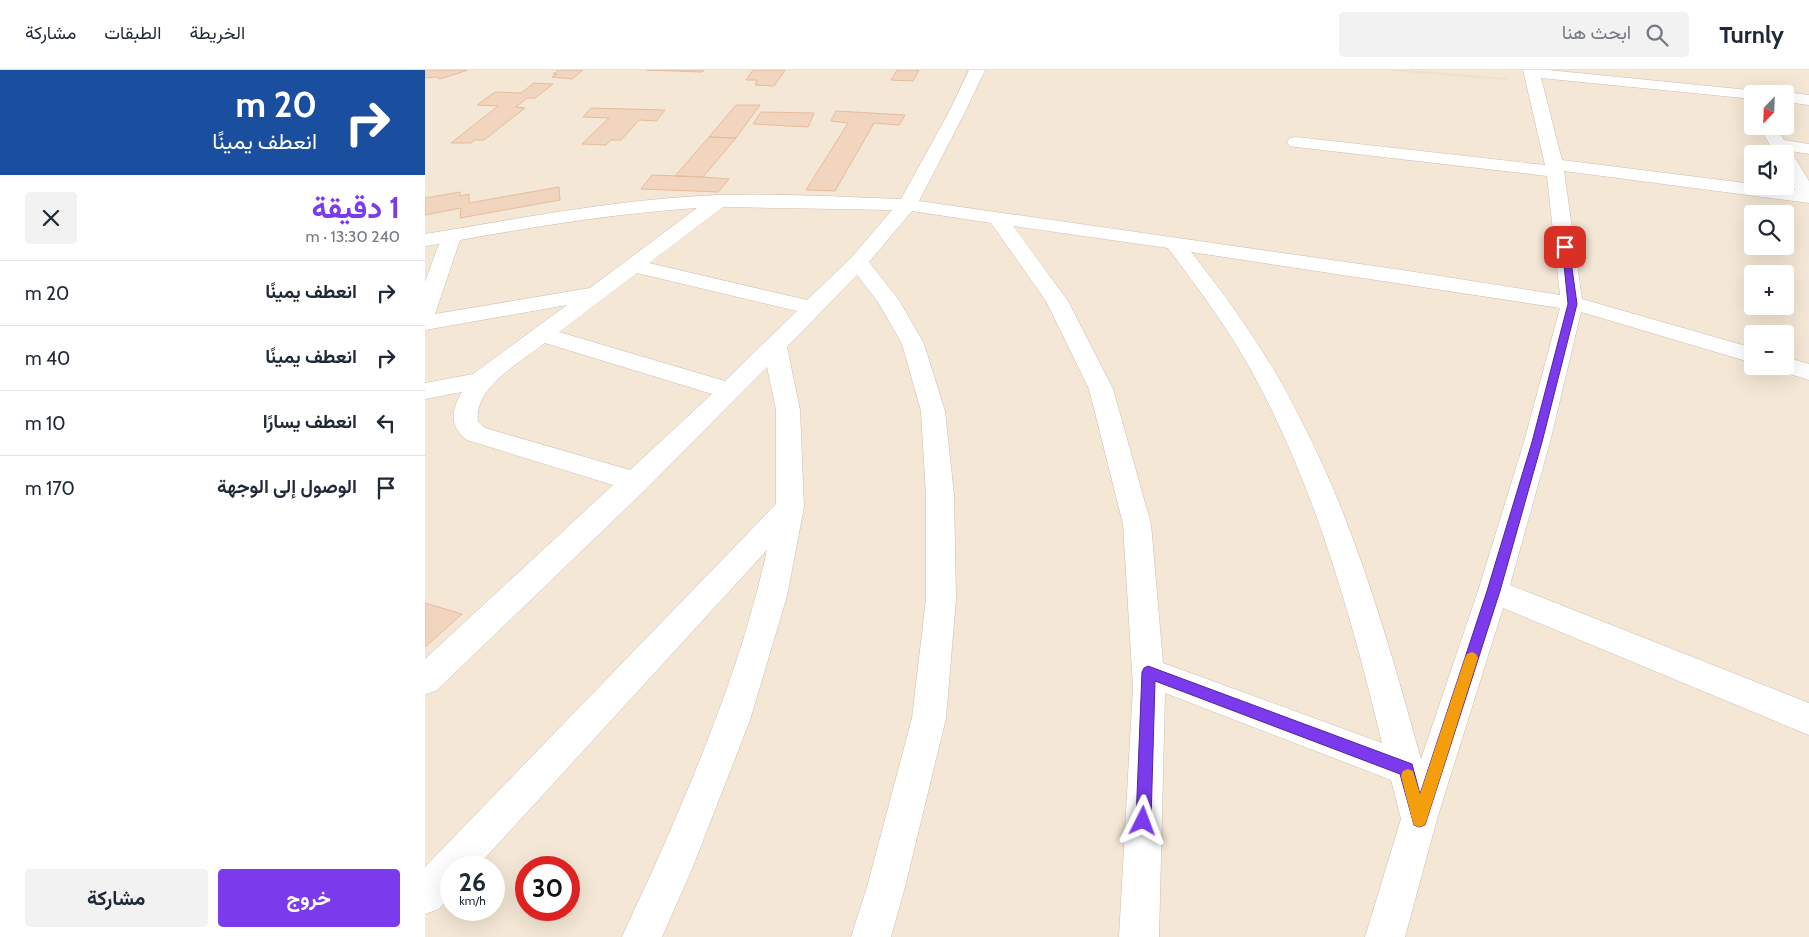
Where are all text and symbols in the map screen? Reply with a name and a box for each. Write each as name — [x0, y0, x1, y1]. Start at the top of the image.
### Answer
search box — [1339, 12, 1689, 57]
text: Turnly — [1719, 20, 1784, 49]
text: ابحث هنا — [1562, 21, 1631, 44]
icon: search — [1643, 21, 1671, 49]
text: مشاركة — [25, 22, 76, 44]
text: الطبقات — [104, 22, 161, 44]
text: الخريطة — [189, 22, 245, 44]
text: 20 m — [235, 83, 317, 126]
north arrow — [1744, 85, 1794, 135]
map controls — [1744, 85, 1794, 375]
icon: right — [335, 90, 400, 155]
text: انعطف يمينًا — [212, 128, 317, 155]
button: sound — [1744, 145, 1794, 195]
text: 1 دقيقة — [311, 189, 400, 226]
button: close — [25, 192, 77, 244]
button: search — [1744, 205, 1794, 255]
pin — [1544, 226, 1586, 268]
text: 240 m · 13:30 — [306, 227, 400, 246]
icon: arrive — [1551, 233, 1579, 261]
button: + — [1744, 265, 1794, 315]
icon: right — [372, 279, 400, 307]
text: انعطف يمينًا — [265, 280, 357, 303]
text: 20 m — [25, 282, 69, 305]
button: − — [1744, 325, 1794, 375]
icon: right — [372, 344, 400, 372]
text: انعطف يمينًا — [265, 345, 357, 368]
text: 40 m — [25, 347, 70, 370]
icon: left — [372, 409, 400, 437]
text: انعطف يسارًا — [263, 410, 357, 433]
text: 10 m — [25, 412, 65, 435]
icon: arrive — [372, 474, 400, 502]
text: الوصول إلى الوجهة — [217, 475, 357, 498]
text: 170 m — [25, 477, 75, 500]
position arrow — [1116, 794, 1168, 846]
speed limit sign: 30 — [515, 856, 580, 921]
text: 26 — [459, 867, 486, 897]
button: مشاركة — [25, 869, 208, 927]
button: خروج — [218, 869, 400, 927]
text: km/h — [459, 893, 486, 908]

